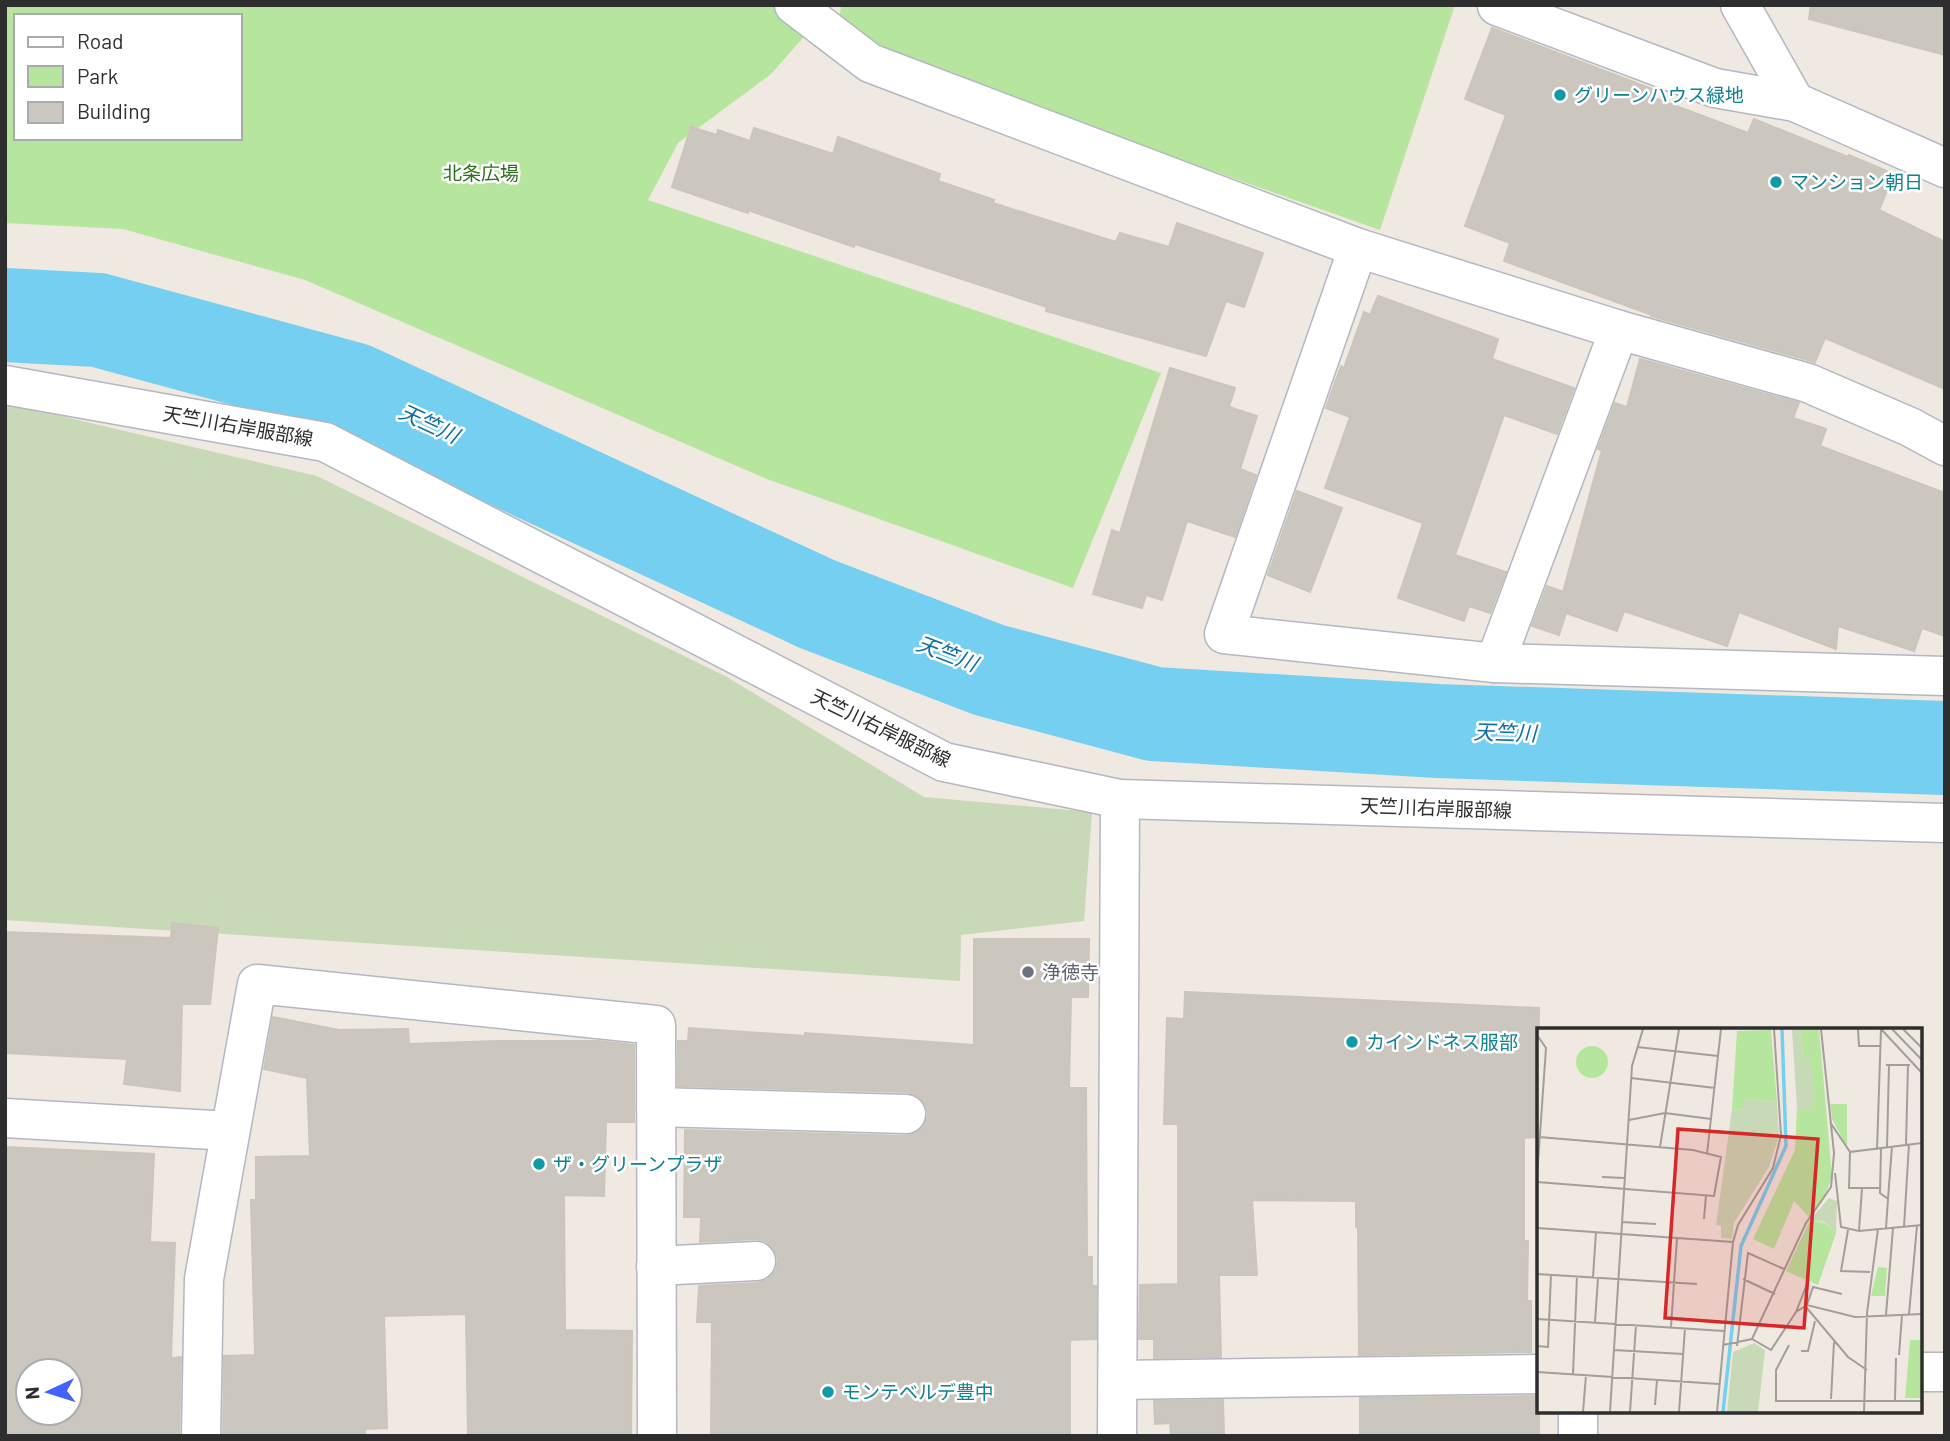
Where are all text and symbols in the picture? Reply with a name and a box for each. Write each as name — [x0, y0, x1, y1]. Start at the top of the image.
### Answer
legend — [14, 14, 242, 140]
text: Road — [77, 28, 123, 53]
text: Park — [77, 63, 118, 88]
place label: グリーンハウス緑地 — [1574, 83, 1744, 106]
marker: グリーンハウス緑地 — [1552, 87, 1568, 103]
text: Building — [77, 98, 151, 123]
park label: 北条広場 — [443, 161, 519, 184]
place label: マンション朝日 — [1790, 170, 1923, 193]
marker: マンション朝日 — [1768, 174, 1784, 190]
water label: 天竺川 — [396, 398, 465, 448]
street label: 天竺川右岸服部線 — [161, 401, 315, 450]
water label: 天竺川 — [914, 630, 983, 676]
street label: 天竺川右岸服部線 — [808, 684, 955, 771]
water label: 天竺川 — [1473, 718, 1539, 745]
street label: 天竺川右岸服部線 — [1360, 793, 1512, 822]
place label: 浄徳寺 — [1042, 960, 1099, 983]
marker: 浄徳寺 — [1020, 964, 1036, 980]
inset map — [1537, 1028, 1922, 1413]
place label: カインドネス服部 — [1366, 1030, 1518, 1053]
marker: カインドネス服部 — [1344, 1034, 1360, 1050]
place label: ザ・グリーンプラザ — [553, 1152, 722, 1175]
marker: ザ・グリーンプラザ — [531, 1156, 547, 1172]
north arrow — [14, 1357, 84, 1427]
place label: モンテベルデ豊中 — [842, 1380, 994, 1403]
marker: モンテベルデ豊中 — [820, 1384, 836, 1400]
text: N — [20, 1386, 43, 1400]

